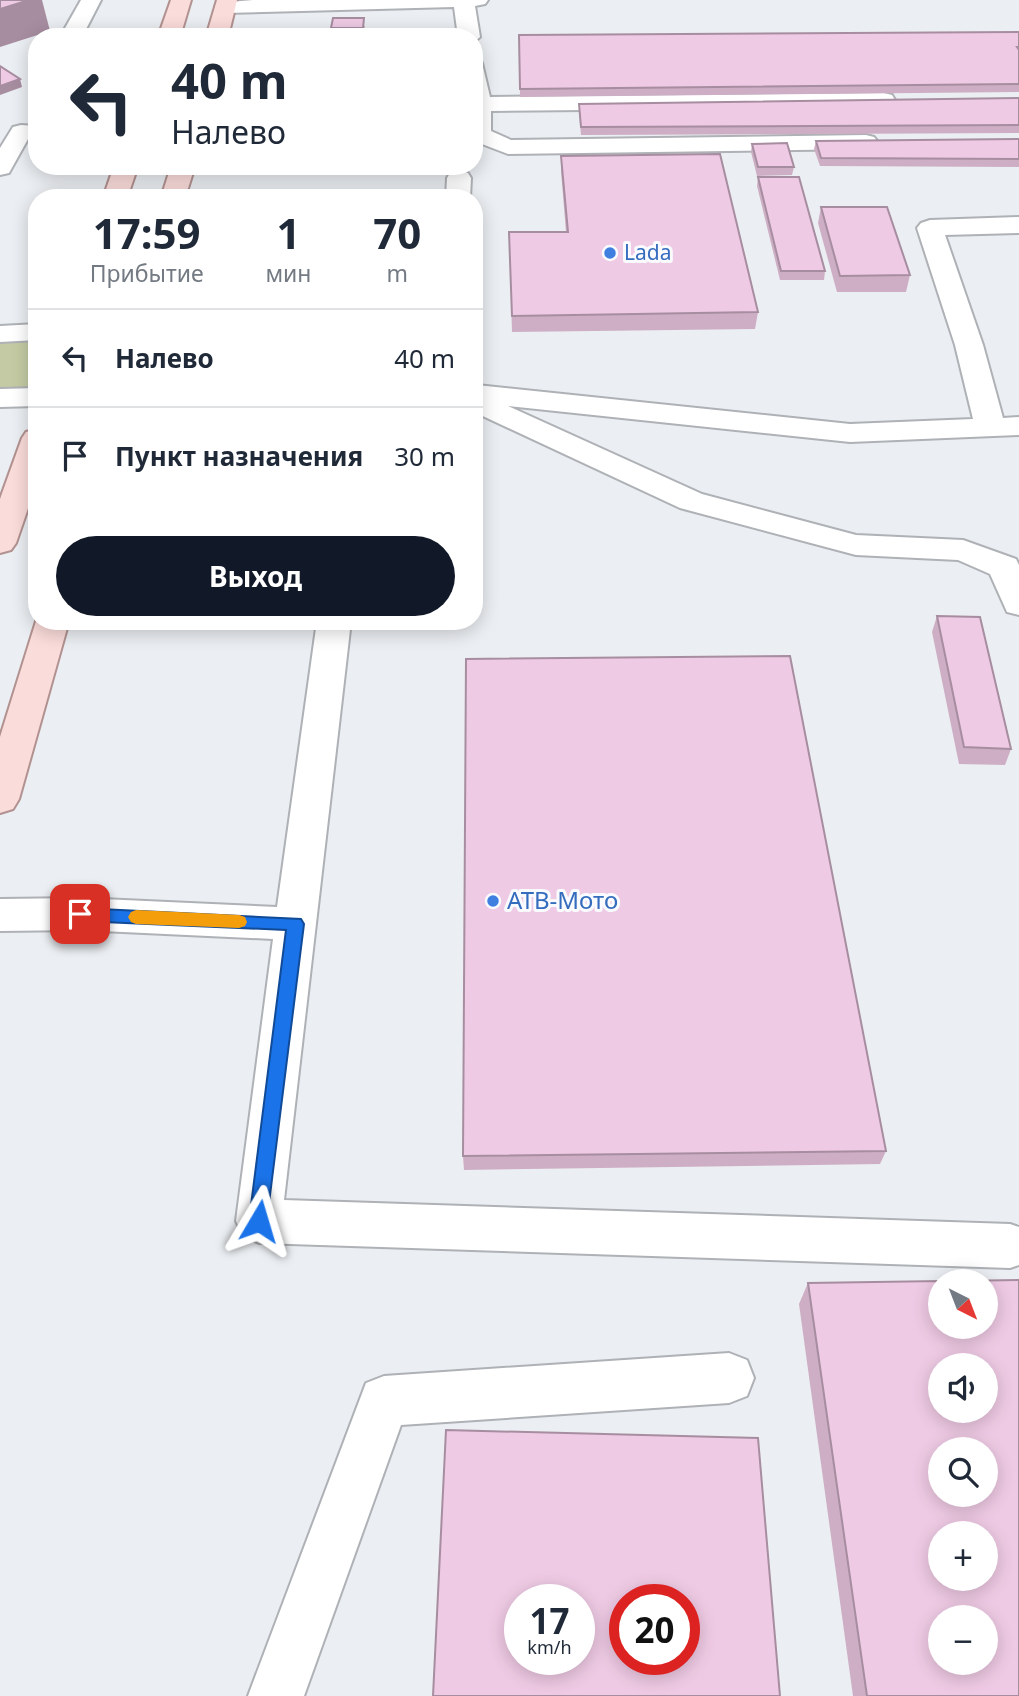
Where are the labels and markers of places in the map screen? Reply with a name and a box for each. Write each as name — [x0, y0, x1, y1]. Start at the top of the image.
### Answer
place label: Lada — [624, 238, 671, 266]
marker: Lada — [602, 245, 618, 261]
place label: АТВ-Мото — [507, 883, 618, 916]
pin — [50, 884, 110, 944]
marker: АТВ-Мото — [485, 893, 501, 909]

